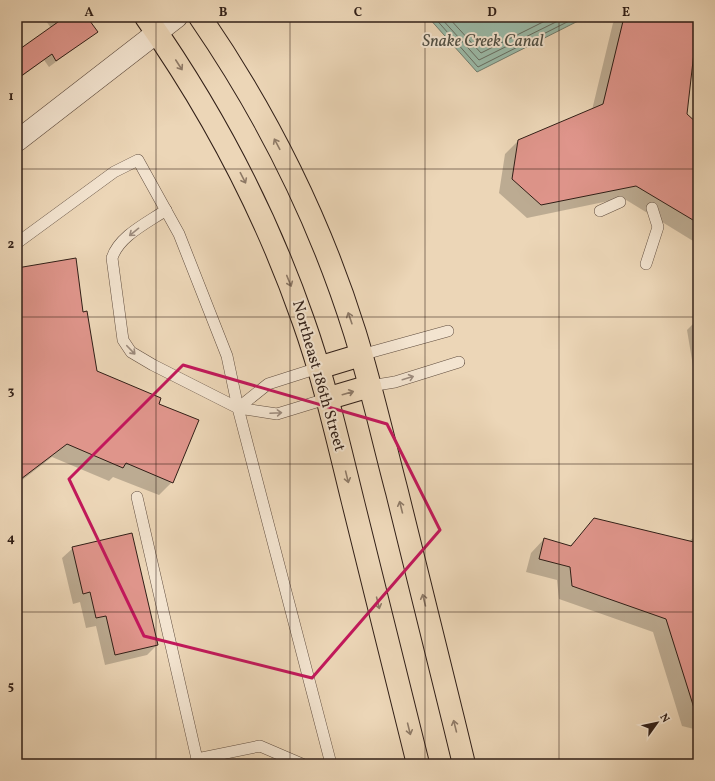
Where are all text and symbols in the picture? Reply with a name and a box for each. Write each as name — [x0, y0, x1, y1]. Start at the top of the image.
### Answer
text: A — [84, 4, 94, 22]
text: B — [219, 4, 228, 22]
text: C — [354, 4, 362, 22]
text: D — [487, 4, 497, 22]
text: E — [622, 4, 630, 22]
water label: Snake Creek Canal — [422, 30, 544, 53]
one-way arrow — [175, 59, 183, 70]
text: 1 — [8, 88, 14, 106]
one-way arrow — [273, 139, 280, 151]
one-way arrow — [240, 171, 247, 183]
one-way arrow — [128, 228, 139, 237]
text: 2 — [8, 236, 15, 254]
one-way arrow — [285, 275, 293, 287]
street label: Northeast 186th Street — [286, 298, 350, 454]
one-way arrow — [346, 311, 353, 324]
one-way arrow — [126, 345, 136, 355]
one-way arrow — [401, 374, 414, 381]
text: 3 — [8, 383, 15, 401]
one-way arrow — [341, 389, 354, 396]
one-way arrow — [270, 409, 283, 416]
one-way arrow — [343, 470, 351, 483]
one-way arrow — [396, 501, 404, 514]
text: 4 — [7, 530, 15, 548]
one-way arrow — [419, 594, 427, 607]
one-way arrow — [375, 597, 382, 610]
text: 5 — [8, 678, 14, 696]
north arrow — [637, 703, 677, 743]
text: N — [656, 711, 673, 726]
one-way arrow — [450, 720, 458, 733]
one-way arrow — [406, 723, 414, 736]

